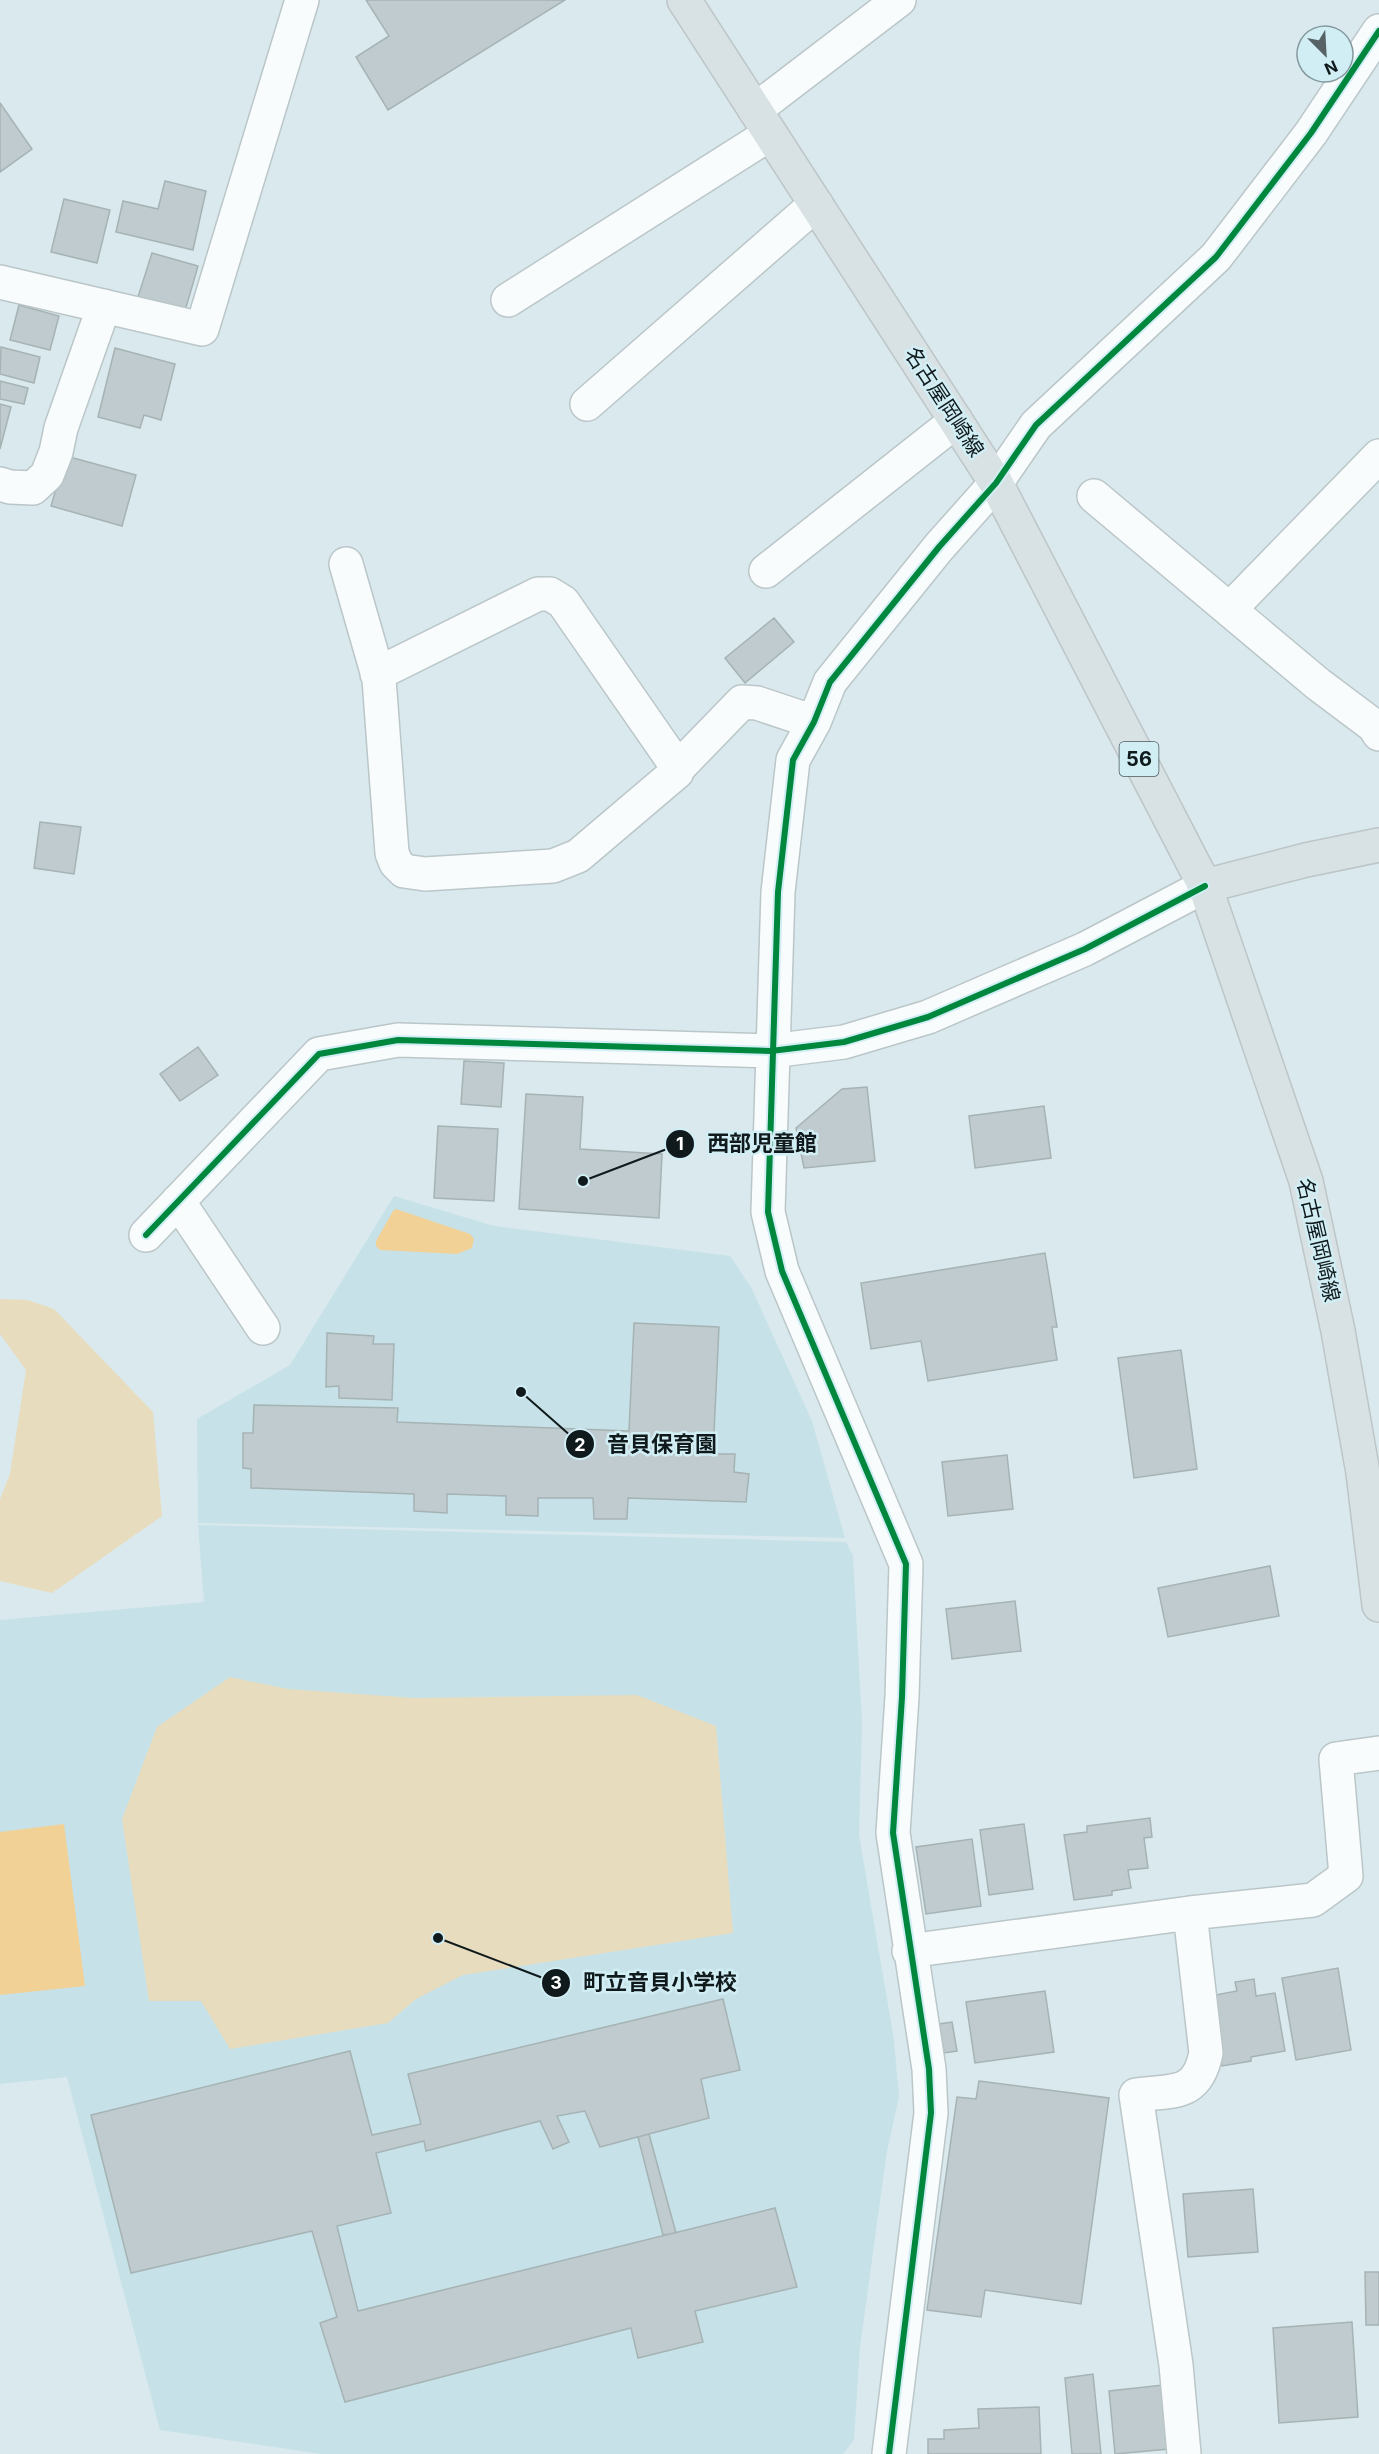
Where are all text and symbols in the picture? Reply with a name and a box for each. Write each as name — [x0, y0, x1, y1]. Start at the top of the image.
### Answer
north arrow — [1295, 24, 1355, 84]
text: N — [1321, 56, 1341, 79]
street label: 名古屋岡崎線 — [900, 342, 989, 461]
road number: 56 — [1120, 742, 1158, 776]
callout: 西部児童館 — [665, 1124, 829, 1164]
text: 西部児童館 — [707, 1130, 817, 1156]
text: 1 — [676, 1133, 684, 1154]
street label: 名古屋岡崎線 — [1292, 1176, 1345, 1304]
callout: 音貝保育園 — [565, 1424, 729, 1464]
text: 音貝保育園 — [607, 1431, 717, 1457]
text: 2 — [574, 1434, 586, 1455]
callout: 町立音貝小学校 — [541, 1963, 749, 2003]
text: 町立音貝小学校 — [583, 1969, 737, 1995]
text: 3 — [550, 1972, 562, 1993]

